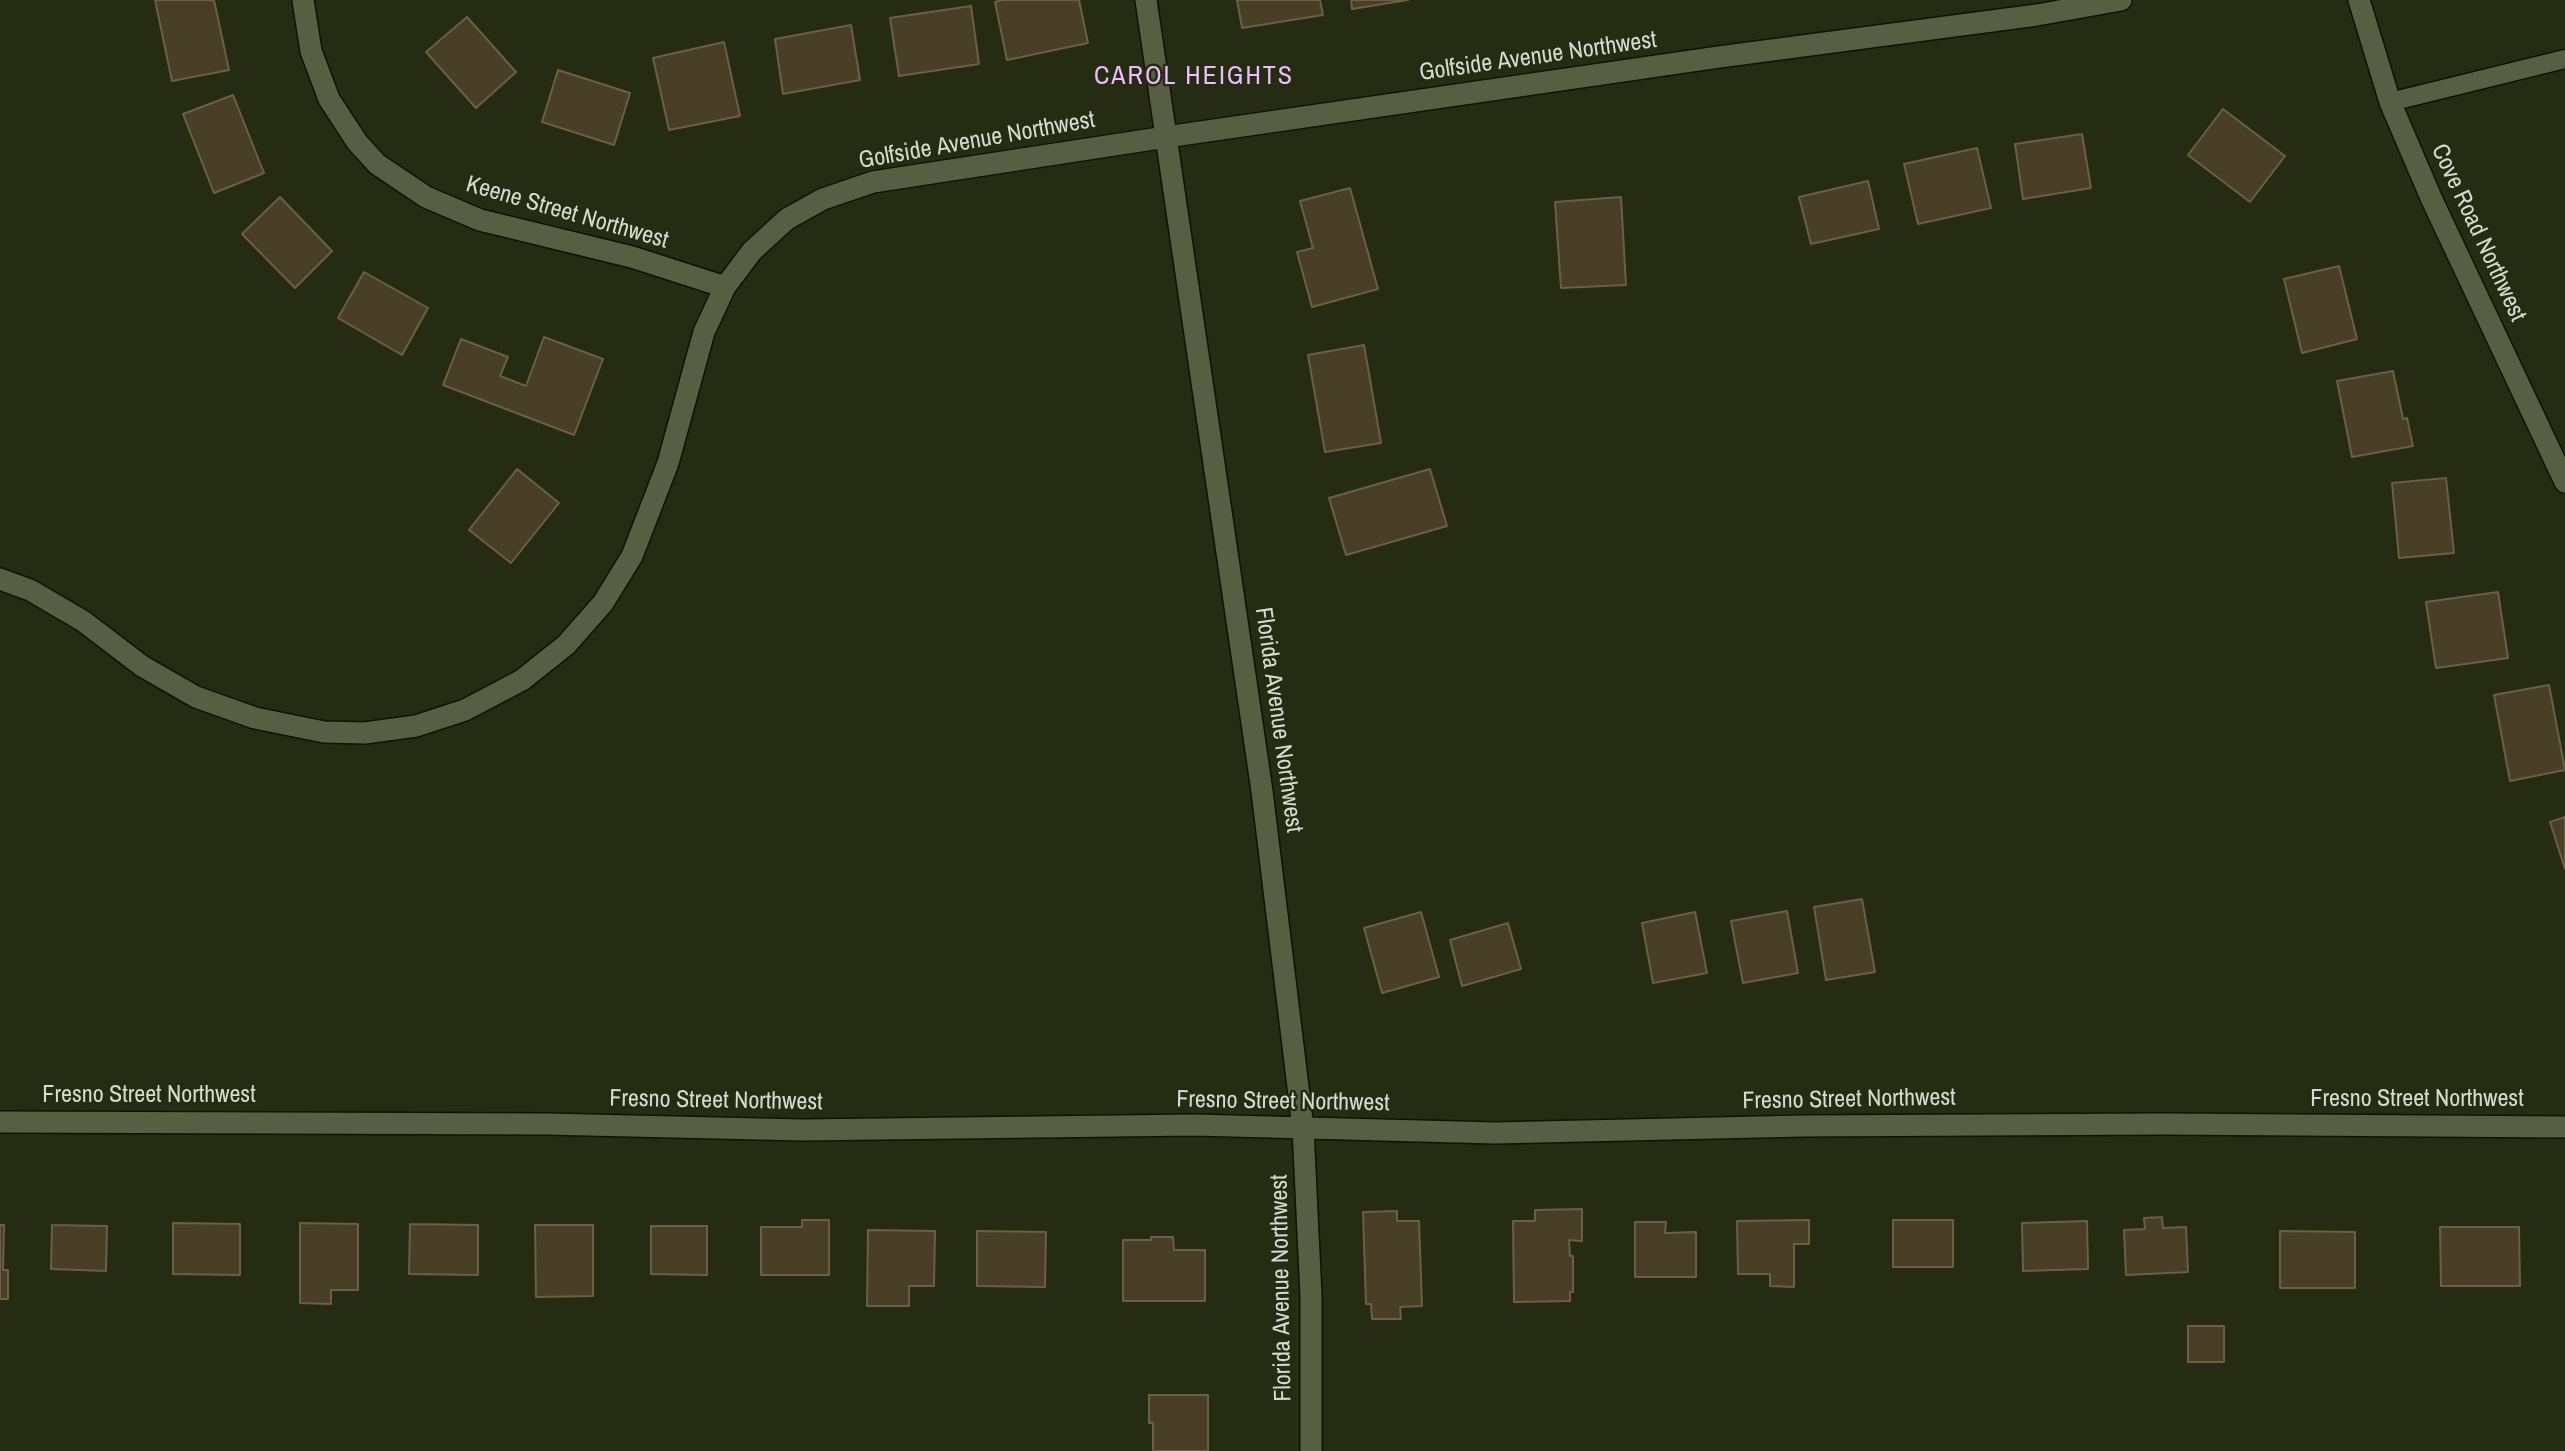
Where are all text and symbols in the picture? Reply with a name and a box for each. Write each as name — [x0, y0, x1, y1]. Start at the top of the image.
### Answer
street label: Golfside Avenue Northwest — [1418, 26, 1658, 88]
district label: CAROL HEIGHTS — [1096, 61, 1292, 93]
street label: Golfside Avenue Northwest — [857, 106, 1097, 176]
street label: Cove Road Northwest — [2424, 140, 2532, 326]
street label: Keene Street Northwest — [463, 170, 671, 256]
street label: Florida Avenue Northwest — [1248, 606, 1308, 834]
street label: Fresno Street Northwest — [42, 1082, 256, 1110]
street label: Fresno Street Northwest — [1742, 1084, 1956, 1116]
street label: Fresno Street Northwest — [609, 1085, 823, 1117]
street label: Fresno Street Northwest — [1176, 1086, 1390, 1118]
street label: Fresno Street Northwest — [2310, 1086, 2524, 1114]
street label: Florida Avenue Northwest — [1266, 1174, 1298, 1402]

